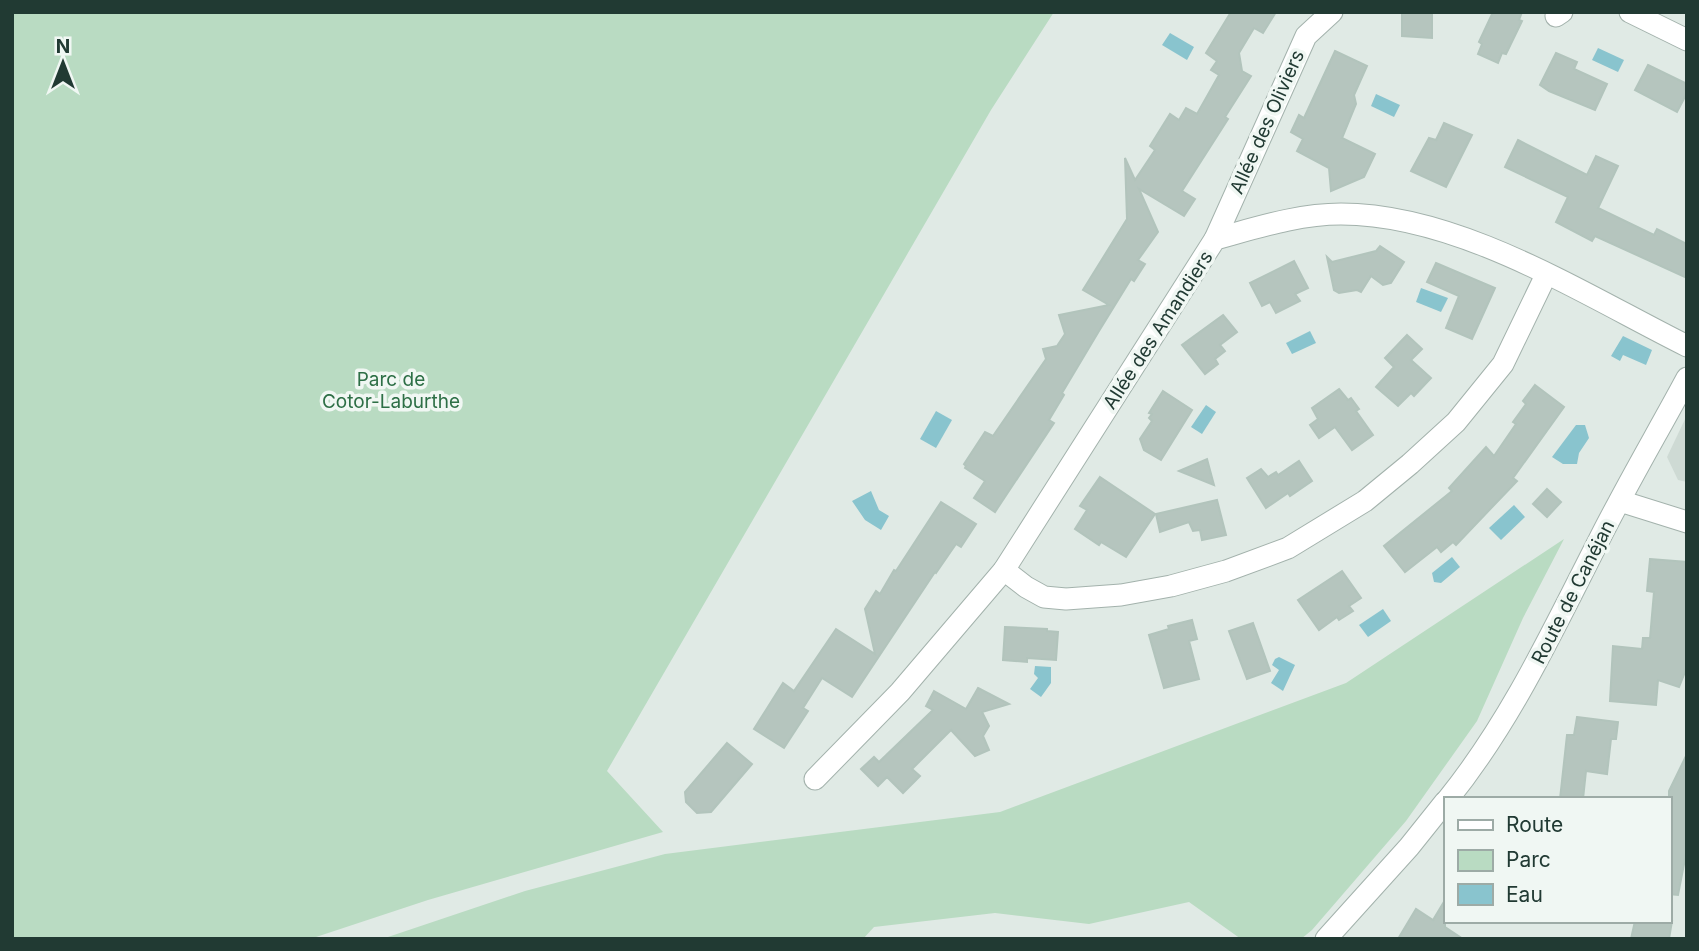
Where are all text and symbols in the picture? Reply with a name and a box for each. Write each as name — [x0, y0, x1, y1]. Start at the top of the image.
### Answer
north arrow — [28, 28, 98, 98]
text: N — [56, 35, 70, 58]
street label: Allée des Oliviers — [1225, 46, 1309, 198]
street label: Allée des Amandiers — [1098, 247, 1218, 413]
park label: Parc de Cotor-Laburthe — [322, 368, 460, 413]
street label: Route de Canéjan — [1527, 516, 1619, 668]
legend — [1444, 797, 1671, 923]
text: Route — [1506, 812, 1563, 837]
text: Parc — [1506, 847, 1551, 872]
text: Eau — [1506, 882, 1543, 907]

